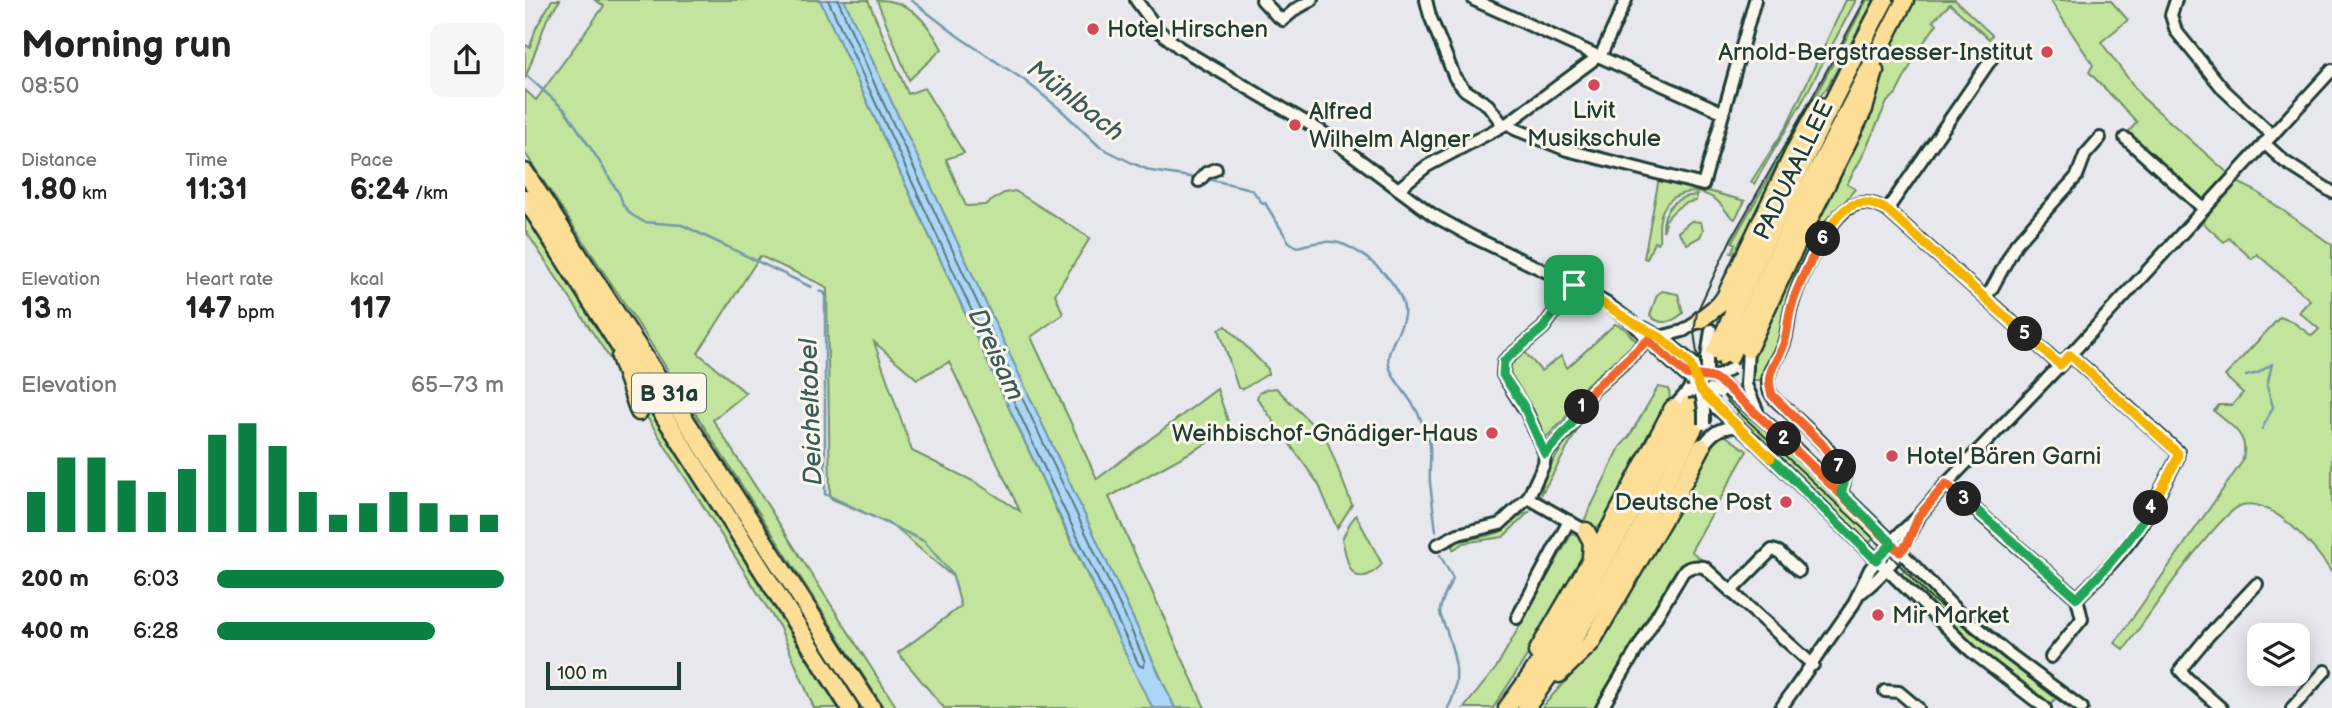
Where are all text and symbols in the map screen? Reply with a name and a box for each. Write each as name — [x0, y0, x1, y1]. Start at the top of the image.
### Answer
place label: Hotel Hirschen — [1107, 15, 1268, 44]
marker: Hotel Hirschen — [1085, 21, 1101, 37]
text: Morning run — [21, 23, 232, 68]
button: share — [430, 23, 504, 97]
place label: Arnold-Bergstraesser-Institut — [1718, 38, 2034, 67]
marker: Arnold-Bergstraesser-Institut — [2039, 44, 2055, 60]
water label: Mühlbach — [1020, 54, 1130, 149]
text: 08:50 — [21, 72, 79, 100]
marker: Livit Musikschule — [1586, 77, 1602, 93]
place label: Livit Musikschule — [1527, 96, 1661, 153]
street label: PADUAALLEE — [1747, 96, 1840, 245]
place label: Alfred Wilhelm Algner — [1309, 97, 1470, 154]
marker: Alfred Wilhelm Algner — [1287, 117, 1303, 133]
text: Distance — [21, 149, 97, 172]
text: Time — [185, 149, 227, 172]
text: Pace — [350, 149, 393, 172]
text: 1.80 — [21, 172, 77, 208]
text: 11:31 — [185, 172, 248, 208]
text: 6:24 — [350, 172, 410, 208]
text: km — [77, 182, 107, 205]
text: /km — [410, 182, 448, 205]
pin: 6 — [1805, 222, 1841, 256]
text: 6 — [1817, 227, 1828, 250]
pin — [1544, 255, 1604, 315]
icon: arrive — [1555, 266, 1593, 304]
text: Elevation — [21, 268, 100, 291]
text: Heart rate — [185, 268, 273, 291]
text: kcal — [350, 268, 384, 291]
text: 13 — [21, 291, 51, 327]
text: 147 — [185, 291, 232, 327]
text: 117 — [350, 291, 391, 327]
text: m — [51, 301, 72, 324]
text: bpm — [232, 301, 275, 324]
water label: Dreisam — [961, 304, 1030, 406]
pin: 5 — [2007, 316, 2043, 352]
text: 5 — [2019, 322, 2030, 345]
water label: Deicheltobel — [793, 337, 830, 486]
text: Elevation — [21, 371, 117, 399]
text: 65–73 m — [411, 371, 504, 399]
road number: B 31a — [632, 374, 706, 412]
pin: 1 — [1565, 390, 1599, 424]
text: 1 — [1578, 395, 1586, 418]
place label: Weihbischof-Gnädiger-Haus — [1172, 419, 1478, 448]
pin: 2 — [1767, 422, 1801, 457]
marker: Weihbischof-Gnädiger-Haus — [1484, 425, 1500, 441]
text: 2 — [1778, 427, 1789, 450]
place label: Hotel Bären Garni — [1906, 442, 2101, 471]
marker: Hotel Bären Garni — [1884, 448, 1900, 464]
pin: 7 — [1821, 449, 1857, 484]
text: 7 — [1833, 455, 1844, 478]
pin: 3 — [1947, 482, 1981, 516]
text: 3 — [1958, 487, 1969, 510]
place label: Deutsche Post — [1614, 488, 1773, 517]
pin: 4 — [2133, 490, 2169, 526]
marker: Deutsche Post — [1778, 494, 1794, 510]
text: 4 — [2145, 496, 2156, 519]
text: 200 m — [21, 565, 89, 593]
text: 6:03 — [133, 565, 179, 593]
place label: Mir Market — [1892, 601, 2010, 630]
marker: Mir Market — [1870, 607, 1886, 623]
text: 400 m — [21, 617, 89, 645]
text: 6:28 — [133, 617, 179, 645]
map controls — [2247, 623, 2310, 686]
button: layers — [2247, 623, 2310, 686]
scale bar — [546, 659, 681, 691]
text: 100 m — [557, 662, 608, 685]

